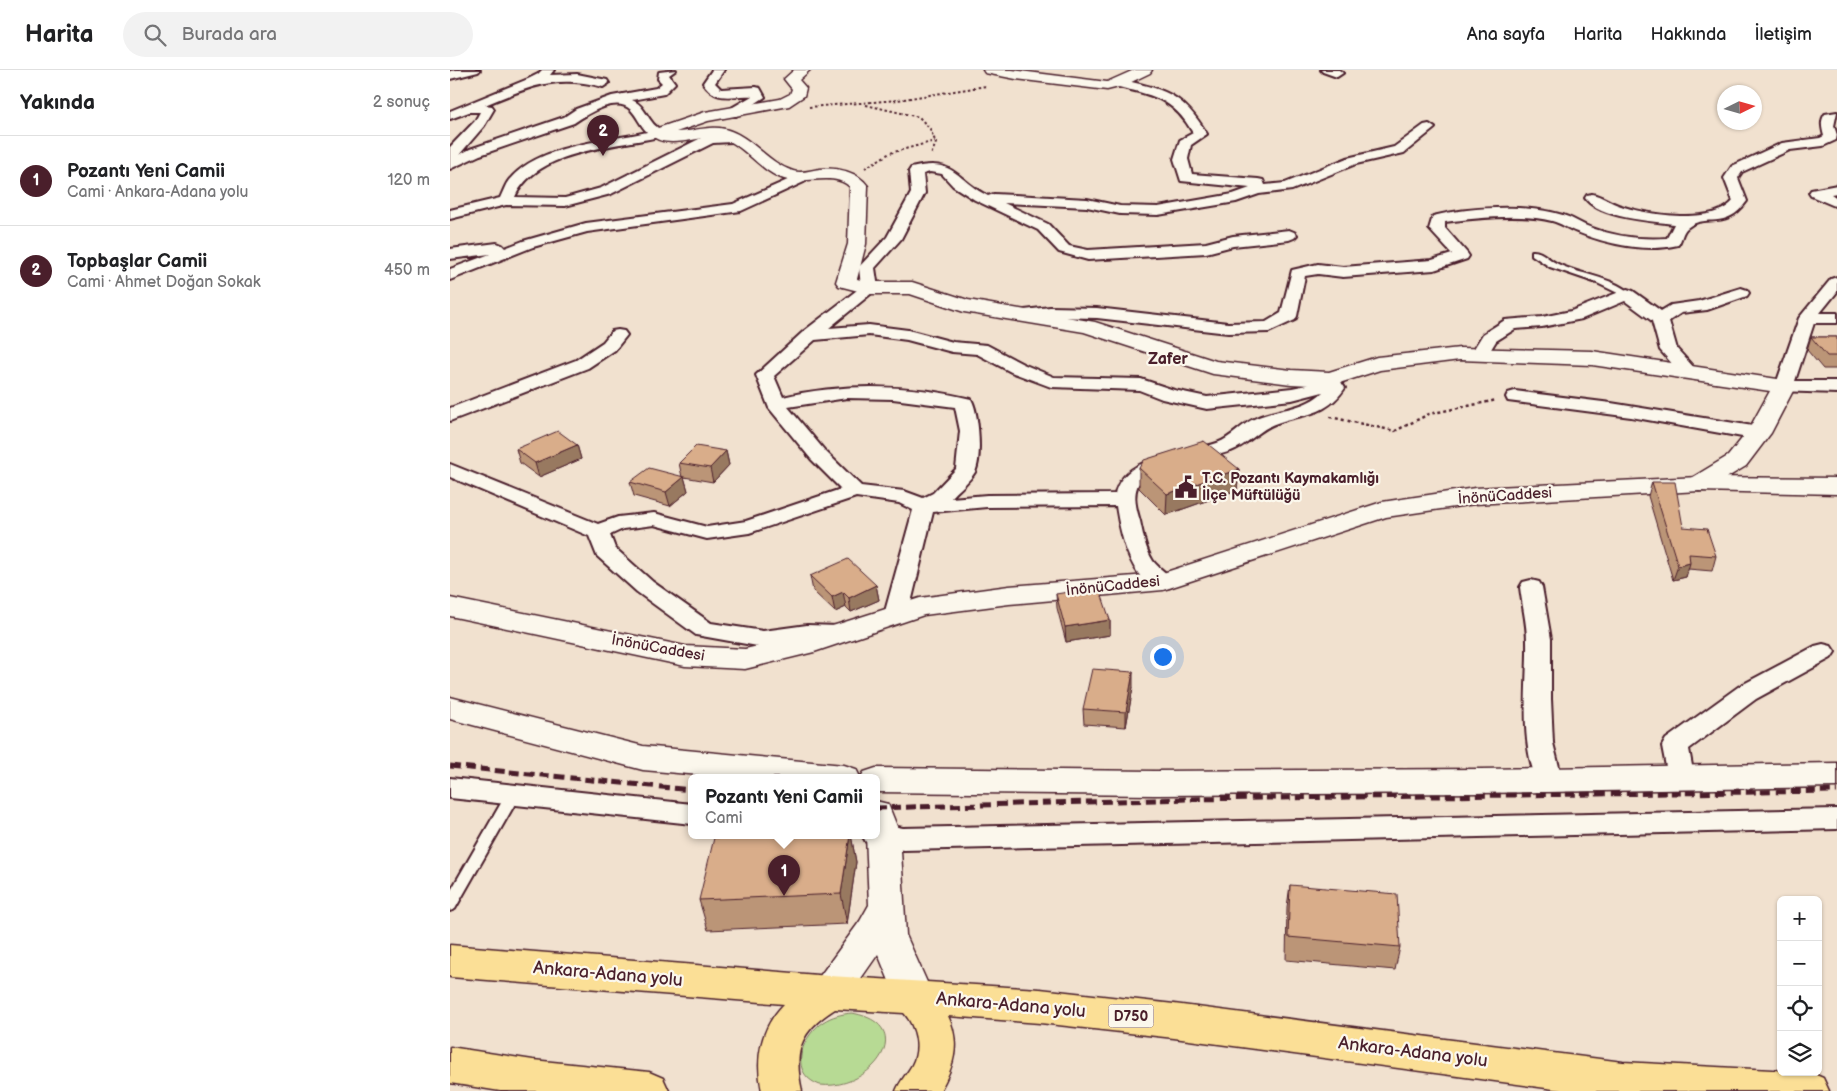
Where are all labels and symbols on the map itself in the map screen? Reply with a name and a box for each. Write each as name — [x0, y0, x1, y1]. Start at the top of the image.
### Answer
north arrow — [1717, 85, 1762, 130]
pin: 2 — [587, 115, 619, 156]
district label: Zafer — [1148, 350, 1189, 369]
place label: T.C. Pozantı Kaymakamlığı İlçe Müftülüğü — [1202, 469, 1379, 505]
public building icon: T.C. Pozantı Kaymakamlığı İlçe Müftülüğü — [1173, 474, 1199, 500]
street label: İnönüCaddesi — [1457, 483, 1553, 509]
street label: İnönüCaddesi — [1065, 572, 1161, 600]
street label: İnönüCaddesi — [610, 630, 706, 666]
your location — [1150, 644, 1176, 670]
pin: 1 — [768, 855, 800, 896]
street label: Ankara-Adana yolu — [532, 957, 684, 991]
street label: Ankara-Adana yolu — [935, 988, 1087, 1022]
road number: D750 — [1108, 1004, 1154, 1028]
street label: Ankara-Adana yolu — [1337, 1032, 1489, 1072]

